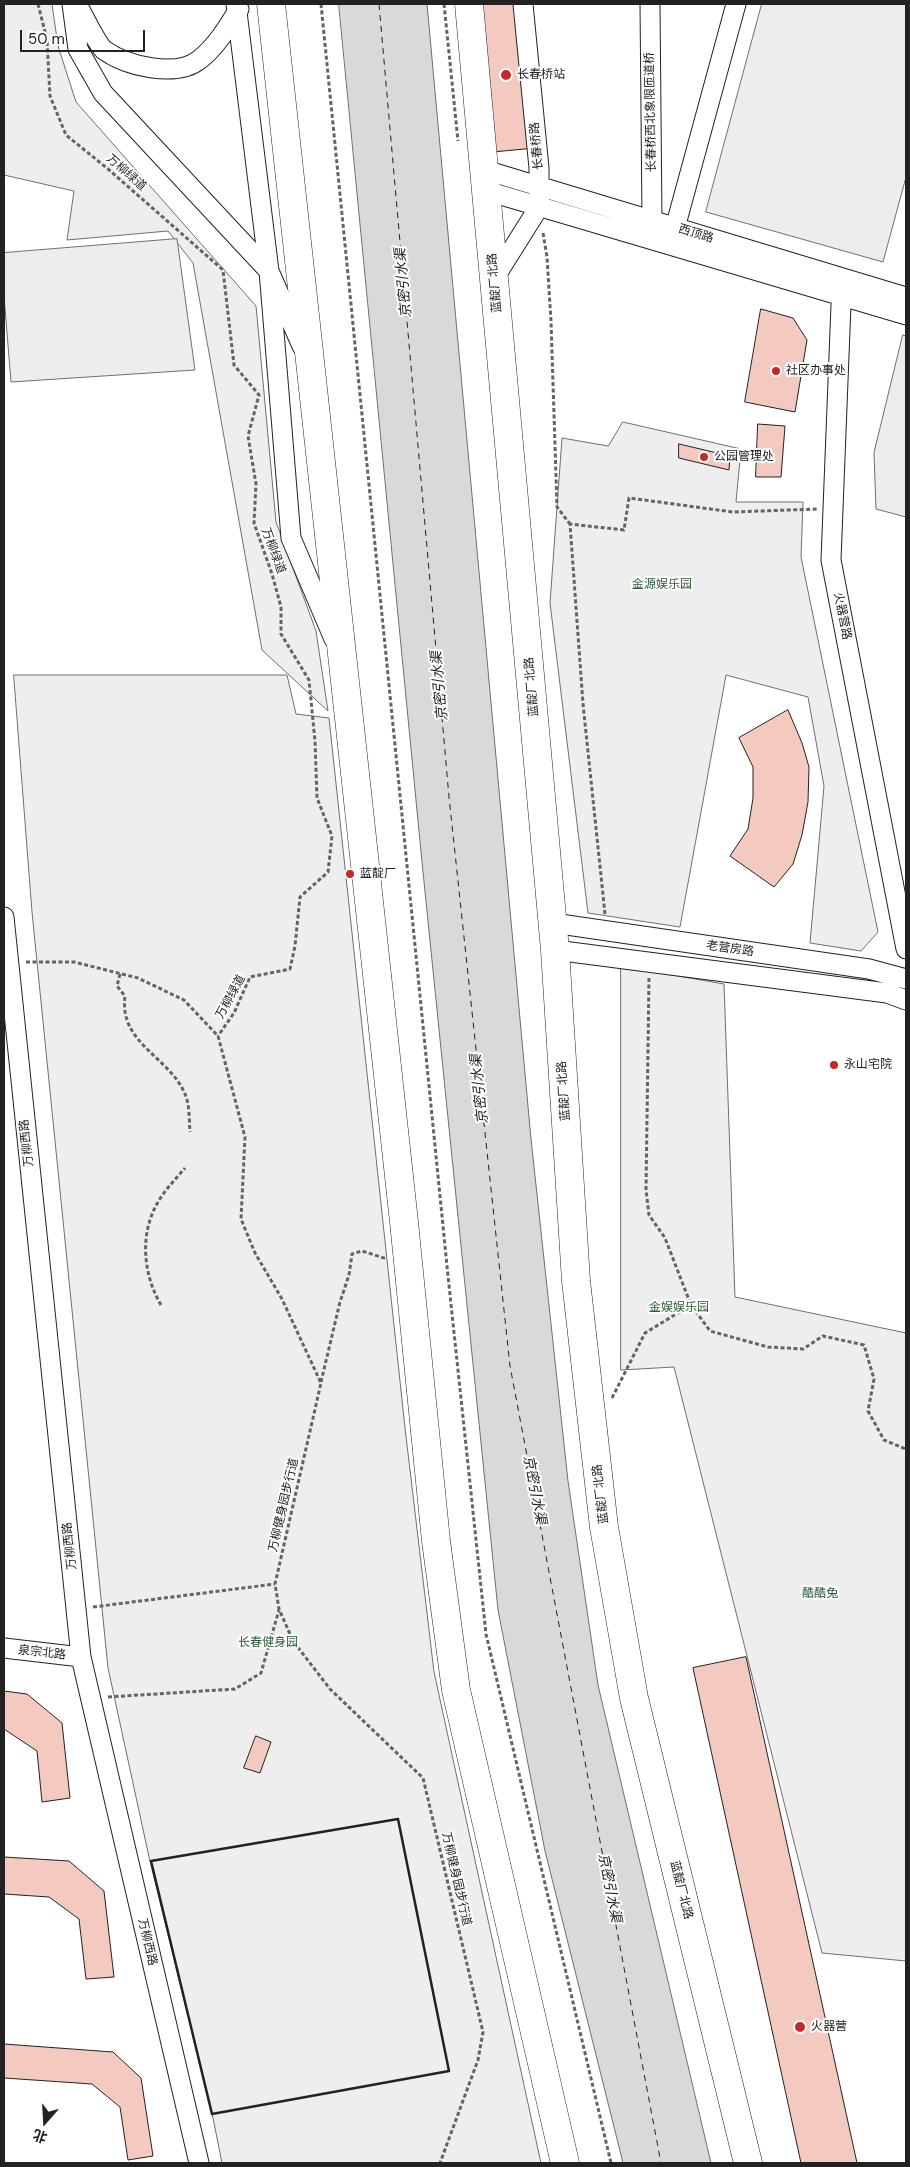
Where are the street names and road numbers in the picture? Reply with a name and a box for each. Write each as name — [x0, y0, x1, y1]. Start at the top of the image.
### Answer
street label: 长春桥西北象限匝道桥 — [643, 52, 659, 172]
street label: 长春桥路 — [528, 121, 546, 171]
street label: 万柳绿道 — [103, 152, 149, 194]
street label: 西顶路 — [677, 222, 715, 246]
street label: 蓝靛厂北路 — [485, 252, 505, 314]
street label: 万柳绿道 — [258, 526, 288, 576]
street label: 火器营路 — [830, 591, 854, 641]
street label: 蓝靛厂北路 — [522, 656, 542, 718]
street label: 老营房路 — [705, 939, 755, 959]
street label: 万柳绿道 — [213, 973, 249, 1021]
street label: 蓝靛厂北路 — [555, 1061, 573, 1121]
street label: 万柳西路 — [17, 1118, 37, 1168]
street label: 万柳健身园步行道 — [266, 1457, 302, 1553]
street label: 蓝靛厂北路 — [590, 1463, 612, 1525]
street label: 万柳西路 — [60, 1521, 80, 1571]
street label: 泉宗北路 — [17, 1643, 67, 1663]
street label: 万柳健身园步行道 — [438, 1831, 474, 1927]
street label: 蓝靛厂北路 — [667, 1859, 695, 1921]
street label: 万柳西路 — [135, 1917, 159, 1967]

